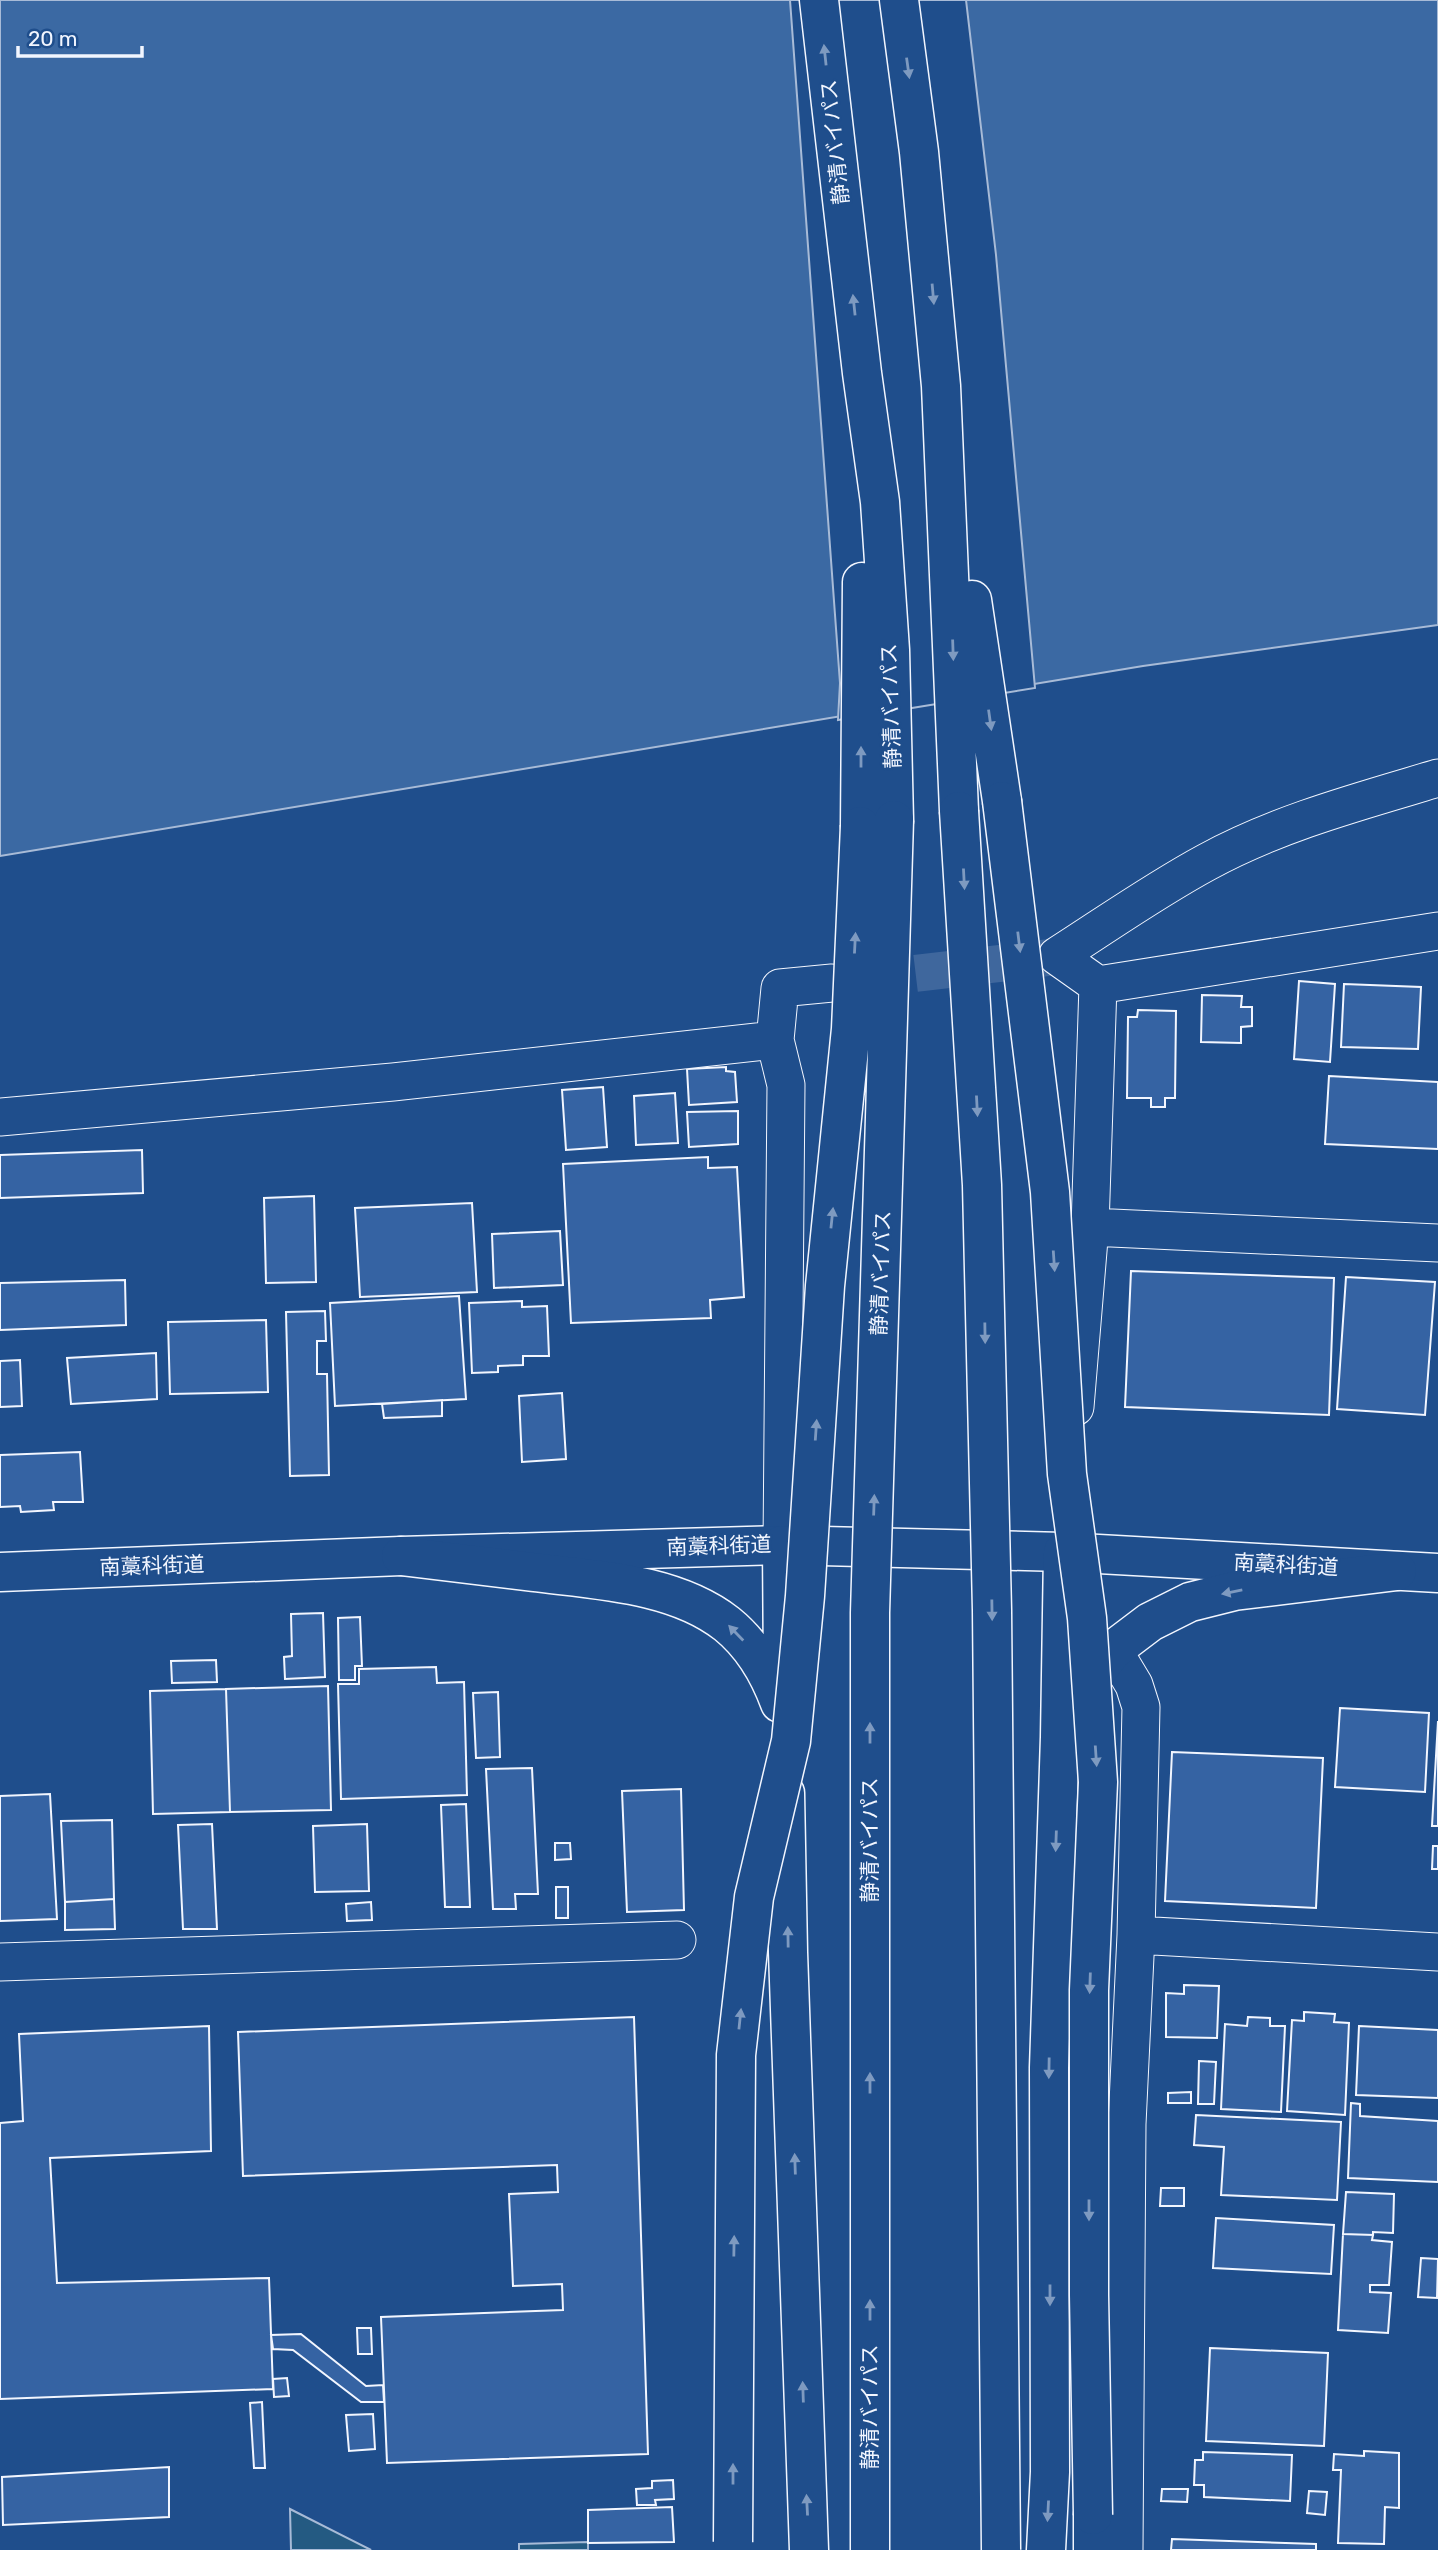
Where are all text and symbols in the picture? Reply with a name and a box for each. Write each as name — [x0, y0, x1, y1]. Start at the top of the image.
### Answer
scale bar — [18, 14, 142, 58]
text: 20 m — [28, 26, 77, 51]
one-way arrow — [820, 44, 831, 66]
one-way arrow — [902, 57, 913, 79]
street label: 静清バイパス — [816, 78, 853, 206]
one-way arrow — [927, 283, 938, 305]
one-way arrow — [848, 294, 859, 316]
one-way arrow — [947, 639, 958, 661]
street label: 静清バイパス — [876, 643, 905, 769]
one-way arrow — [985, 710, 996, 732]
one-way arrow — [855, 746, 867, 768]
one-way arrow — [958, 868, 969, 890]
one-way arrow — [1013, 931, 1024, 953]
one-way arrow — [849, 932, 860, 954]
one-way arrow — [972, 1095, 983, 1117]
one-way arrow — [827, 1207, 838, 1229]
street label: 静清バイパス — [866, 1210, 895, 1336]
one-way arrow — [1049, 1250, 1060, 1272]
one-way arrow — [980, 1322, 991, 1344]
one-way arrow — [811, 1419, 822, 1441]
one-way arrow — [868, 1494, 879, 1516]
street label: 南藁科街道 — [666, 1531, 772, 1560]
street label: 南藁科街道 — [1233, 1549, 1339, 1580]
street label: 南藁科街道 — [99, 1551, 205, 1580]
one-way arrow — [1221, 1587, 1243, 1598]
one-way arrow — [986, 1599, 998, 1621]
one-way arrow — [728, 1625, 745, 1642]
one-way arrow — [864, 1722, 876, 1744]
one-way arrow — [1091, 1745, 1102, 1767]
street label: 静清バイパス — [857, 1777, 882, 1903]
one-way arrow — [1051, 1830, 1062, 1852]
one-way arrow — [782, 1926, 794, 1948]
one-way arrow — [1084, 1972, 1095, 1994]
one-way arrow — [735, 2008, 746, 2030]
one-way arrow — [1043, 2057, 1055, 2079]
one-way arrow — [864, 2072, 876, 2094]
one-way arrow — [790, 2153, 801, 2175]
one-way arrow — [1083, 2200, 1095, 2222]
one-way arrow — [728, 2235, 740, 2257]
one-way arrow — [1044, 2285, 1056, 2307]
one-way arrow — [864, 2299, 876, 2321]
street label: 静清バイパス — [857, 2344, 882, 2470]
one-way arrow — [797, 2381, 808, 2403]
one-way arrow — [727, 2462, 739, 2484]
one-way arrow — [802, 2494, 813, 2516]
one-way arrow — [1043, 2500, 1054, 2522]

